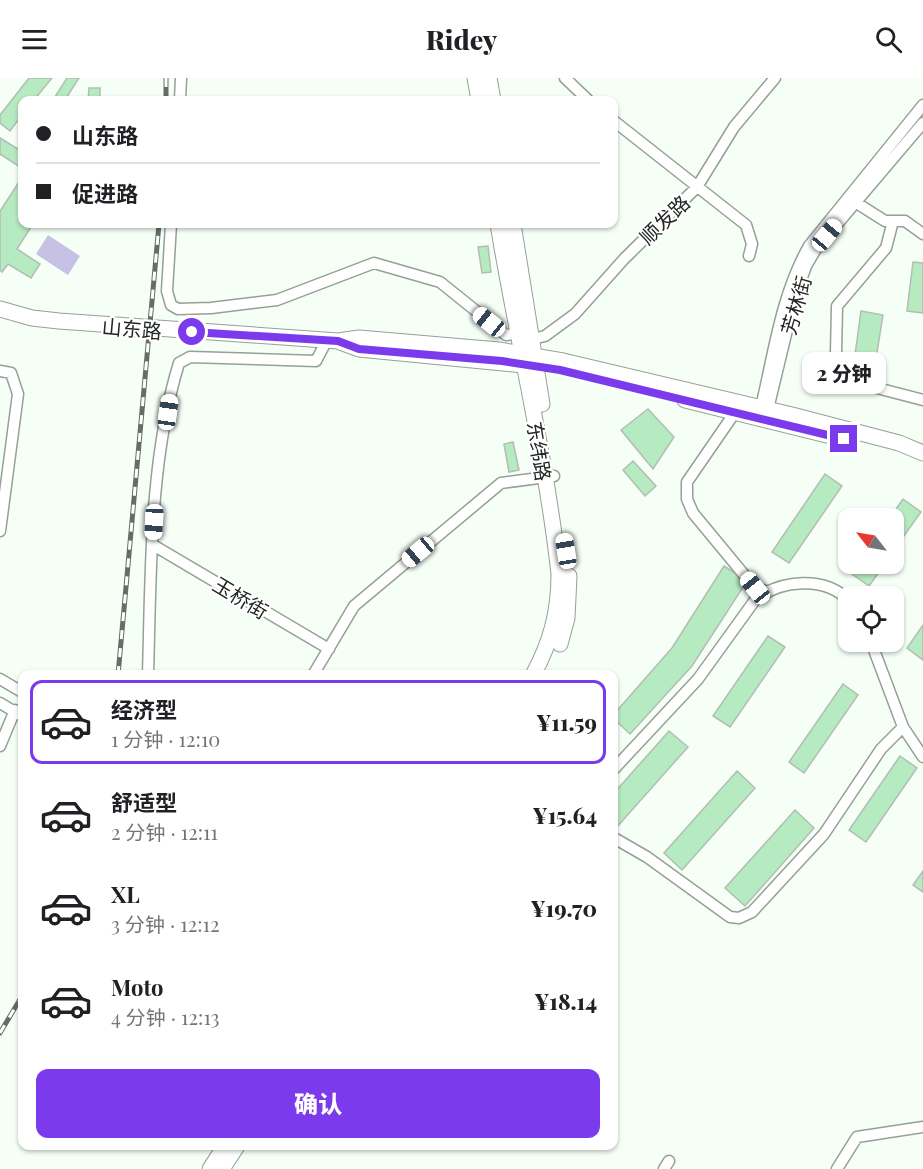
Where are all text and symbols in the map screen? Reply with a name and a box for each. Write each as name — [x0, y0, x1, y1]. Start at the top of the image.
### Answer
text: Ridey — [426, 21, 497, 57]
icon: menu — [18, 23, 51, 56]
icon: search — [872, 23, 905, 56]
text: 山东路 — [72, 120, 138, 150]
text: 促进路 — [72, 178, 138, 208]
street label: 顺发路 — [633, 188, 695, 250]
car — [809, 215, 845, 255]
street label: 芳林街 — [774, 272, 816, 338]
car — [469, 304, 509, 340]
street label: 山东路 — [101, 312, 163, 344]
route start — [178, 318, 205, 345]
callout: 2 分钟 — [802, 352, 886, 394]
text: 2 分钟 — [816, 359, 872, 386]
car — [157, 393, 179, 431]
street label: 东纬路 — [522, 419, 558, 483]
route end — [830, 425, 857, 452]
car — [144, 504, 164, 540]
north arrow — [838, 508, 904, 574]
map controls — [838, 508, 904, 652]
car — [554, 532, 578, 570]
car — [398, 534, 438, 570]
car — [737, 568, 773, 608]
street label: 玉桥街 — [208, 570, 274, 624]
button: locate — [838, 586, 904, 652]
text: 经济型 — [111, 694, 177, 724]
icon: car — [39, 695, 93, 749]
text: ¥11.59 — [536, 707, 597, 737]
text: 1 分钟 · 12:10 — [111, 725, 220, 752]
text: 舒适型 — [111, 787, 177, 817]
icon: car — [39, 788, 93, 842]
text: ¥15.64 — [533, 800, 597, 830]
text: 2 分钟 · 12:11 — [111, 818, 218, 845]
text: XL — [111, 879, 140, 909]
icon: car — [39, 881, 93, 935]
text: ¥19.70 — [530, 893, 597, 923]
text: 3 分钟 · 12:12 — [111, 910, 220, 937]
text: Moto — [111, 972, 164, 1002]
icon: car — [39, 974, 93, 1028]
text: ¥18.14 — [534, 986, 597, 1016]
text: 4 分钟 · 12:13 — [111, 1003, 219, 1030]
button: 确认 — [36, 1069, 600, 1138]

